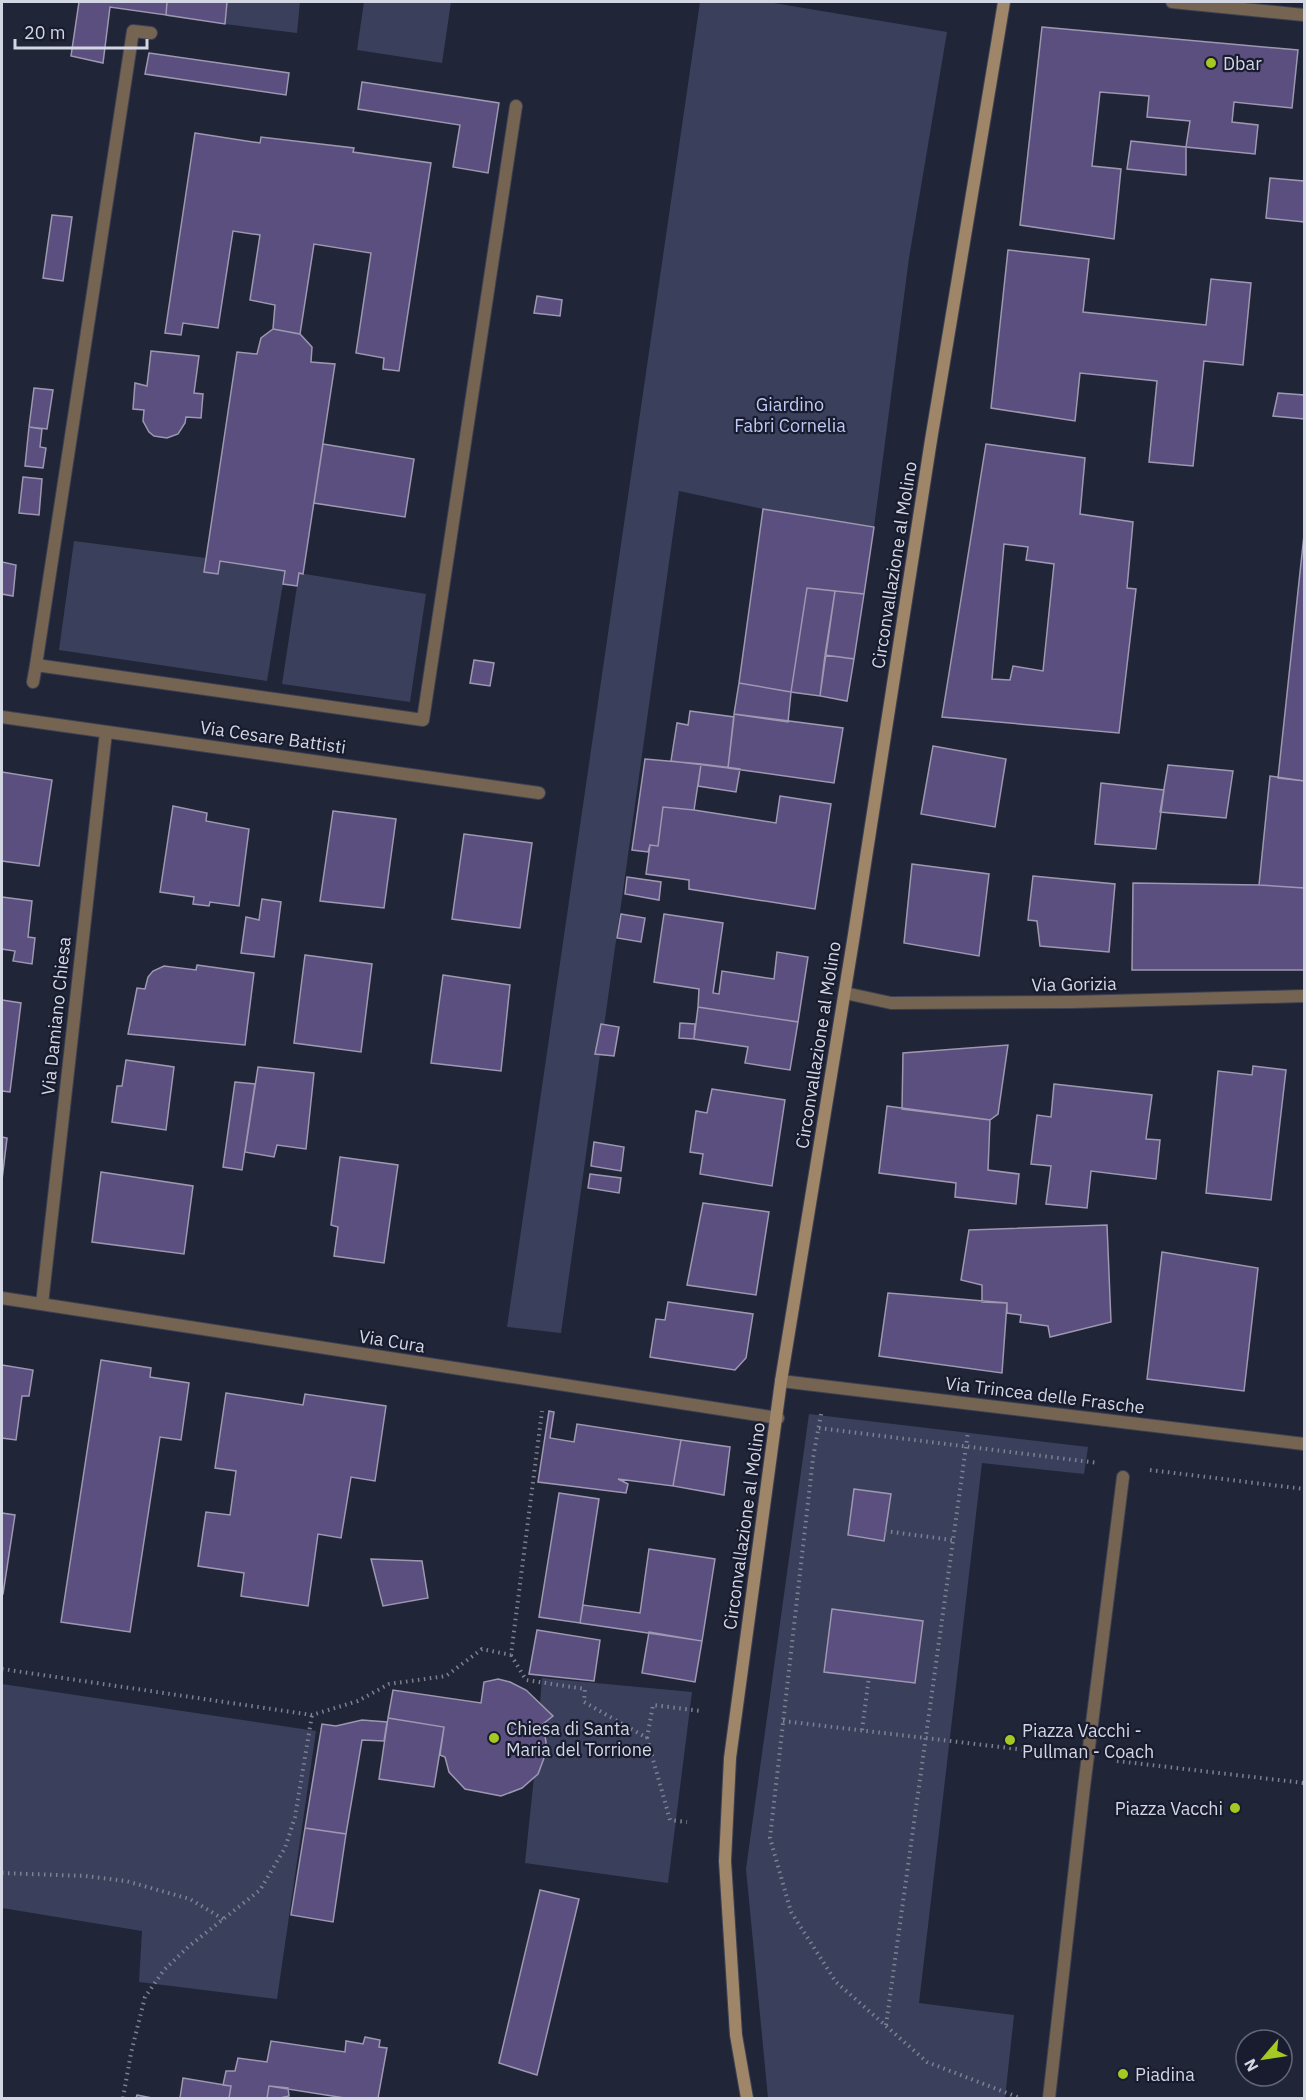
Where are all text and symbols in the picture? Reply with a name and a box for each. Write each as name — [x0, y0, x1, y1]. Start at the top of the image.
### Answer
scale bar — [15, 12, 147, 50]
text: 20 m — [24, 21, 66, 44]
place label: Dbar — [1223, 52, 1262, 75]
marker: Dbar — [1204, 56, 1218, 70]
park label: Giardino Fabri Cornelia — [734, 393, 846, 437]
street label: Circonvallazione al Molino — [866, 460, 922, 670]
street label: Via Cesare Battisti — [199, 715, 347, 759]
street label: Via Damiano Chiesa — [36, 935, 76, 1097]
street label: Circonvallazione al Molino — [790, 940, 846, 1150]
street label: Via Gorizia — [1031, 972, 1117, 996]
street label: Via Cura — [357, 1324, 427, 1358]
street label: Via Trincea delle Frasche — [944, 1371, 1146, 1419]
street label: Circonvallazione al Molino — [718, 1421, 770, 1631]
place label: Chiesa di Santa Maria del Torrione — [506, 1717, 652, 1761]
place label: Piazza Vacchi - Pullman - Coach — [1022, 1719, 1154, 1763]
marker: Chiesa di Santa Maria del Torrione — [487, 1731, 501, 1745]
marker: Piazza Vacchi - Pullman - Coach — [1003, 1733, 1017, 1747]
place label: Piazza Vacchi — [1115, 1797, 1223, 1820]
marker: Piazza Vacchi — [1228, 1801, 1242, 1815]
north arrow — [1234, 2028, 1294, 2088]
text: N — [1239, 2055, 1262, 2075]
place label: Piadina — [1135, 2063, 1195, 2086]
marker: Piadina — [1116, 2067, 1130, 2081]

